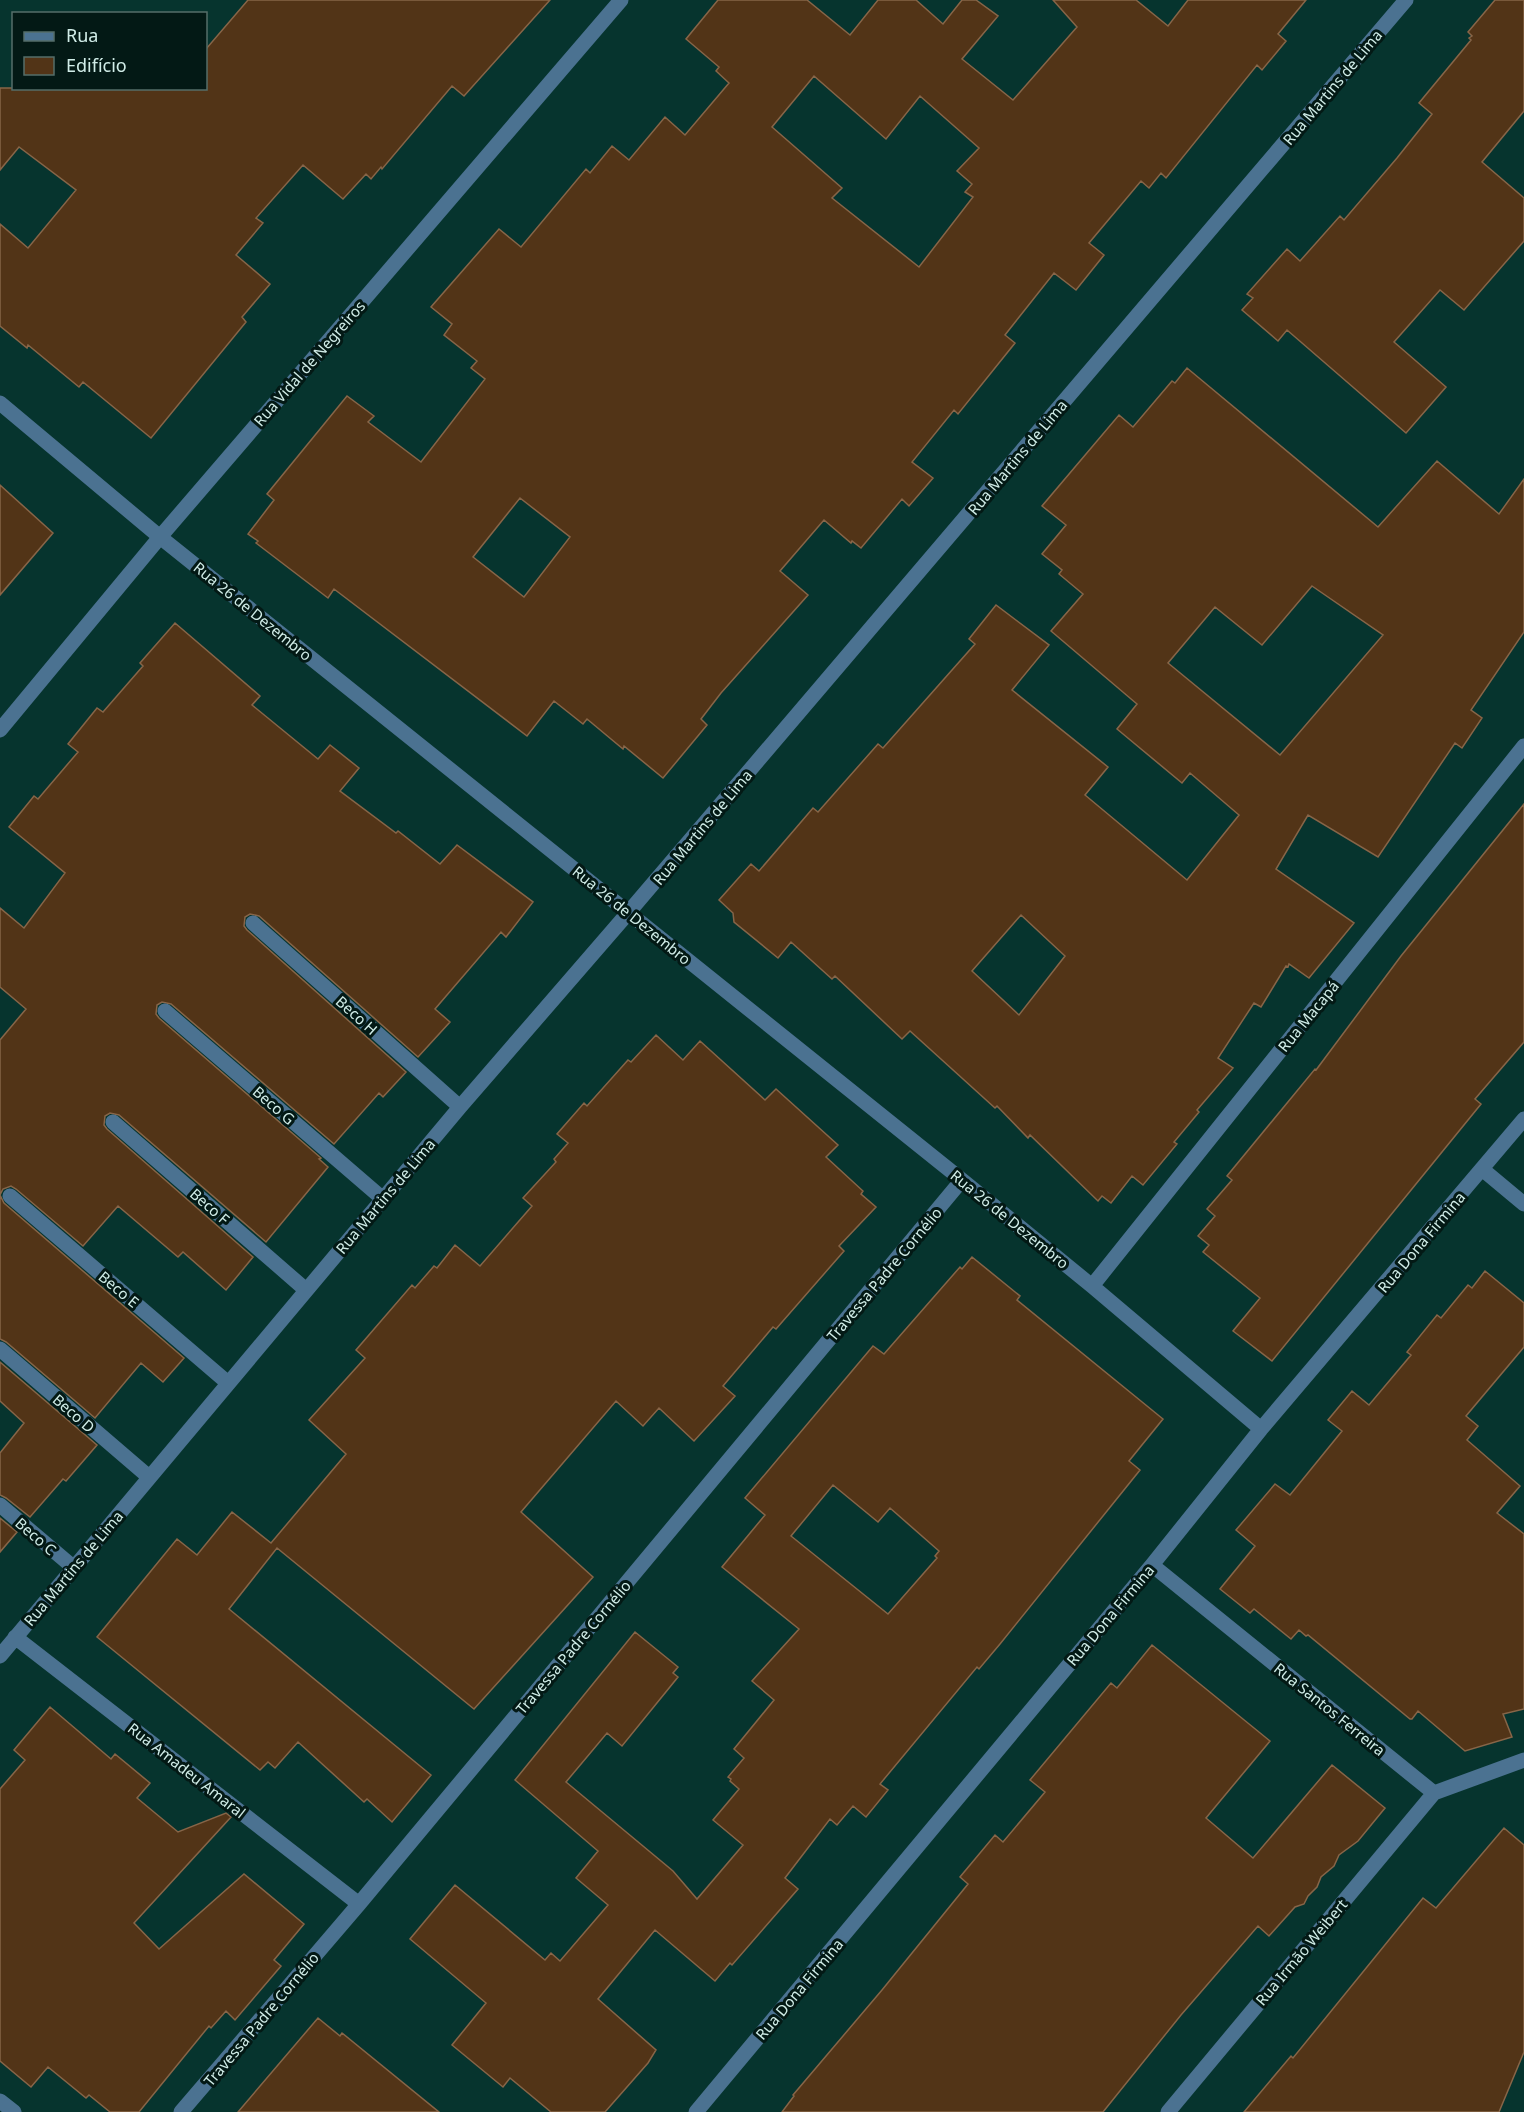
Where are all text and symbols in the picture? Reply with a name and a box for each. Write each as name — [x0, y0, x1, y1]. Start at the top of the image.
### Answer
legend — [12, 12, 207, 90]
text: Rua — [66, 23, 98, 47]
street label: Rua Martins de Lima — [1278, 25, 1386, 149]
text: Edifício — [66, 53, 127, 77]
street label: Rua Vidal de Negreiros — [249, 296, 369, 430]
street label: Rua Martins de Lima — [963, 395, 1071, 519]
street label: Rua 26 de Dezembro — [190, 557, 316, 665]
street label: Rua Martins de Lima — [648, 765, 756, 889]
street label: Rua 26 de Dezembro — [569, 861, 695, 969]
street label: Rua Macapá — [1273, 976, 1343, 1056]
street label: Beco H — [332, 991, 382, 1039]
street label: Beco G — [249, 1081, 299, 1129]
street label: Rua Martins de Lima — [331, 1134, 439, 1258]
street label: Rua 26 de Dezembro — [947, 1165, 1073, 1273]
street label: Beco F — [186, 1183, 234, 1229]
street label: Rua Dona Firmina — [1373, 1187, 1469, 1297]
street label: Travessa Padre Cornélio — [822, 1203, 946, 1345]
street label: Beco E — [95, 1266, 143, 1312]
street label: Beco D — [49, 1389, 99, 1437]
street label: Rua Martins de Lima — [19, 1506, 127, 1630]
street label: Beco C — [11, 1513, 61, 1560]
street label: Rua Dona Firmina — [1062, 1560, 1158, 1670]
street label: Travessa Padre Cornélio — [511, 1576, 635, 1718]
street label: Rua Santos Ferreira — [1270, 1658, 1390, 1760]
street label: Rua Amadeu Amaral — [124, 1718, 250, 1822]
street label: Rua Irmão Weibert — [1251, 1894, 1352, 2009]
street label: Rua Dona Firmina — [751, 1934, 847, 2044]
street label: Travessa Padre Cornélio — [199, 1948, 323, 2090]

